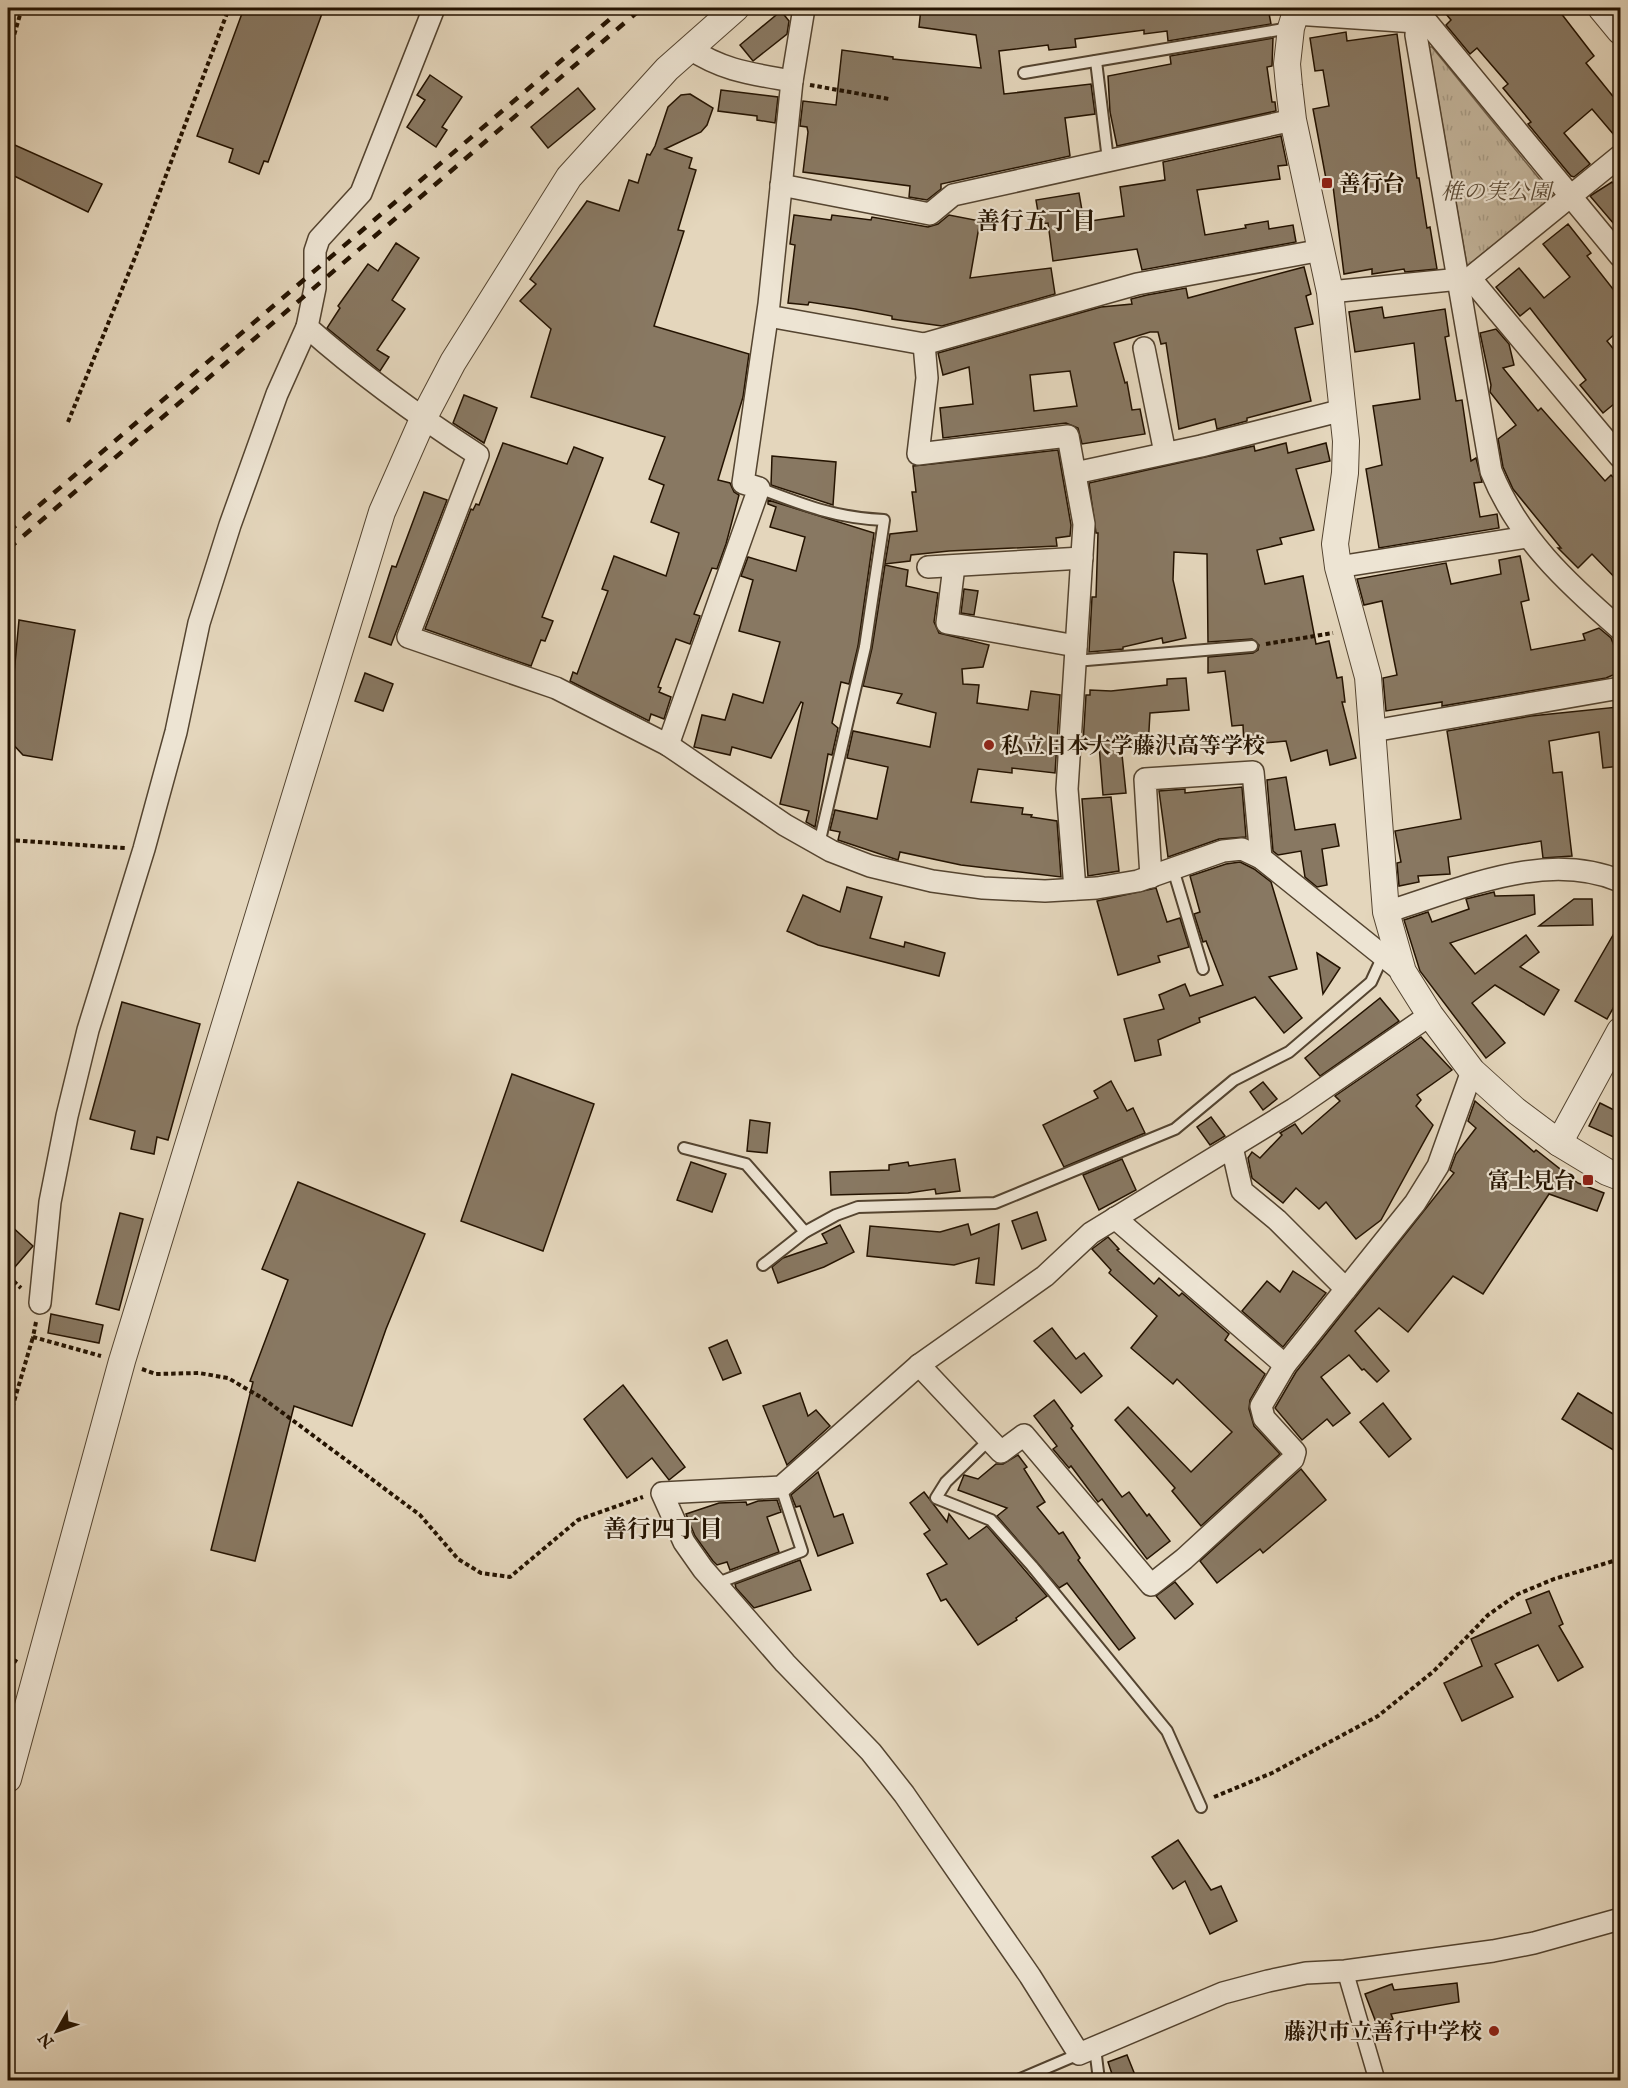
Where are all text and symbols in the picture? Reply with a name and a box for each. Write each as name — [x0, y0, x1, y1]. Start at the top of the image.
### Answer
place label: 善行台 — [1339, 171, 1405, 199]
marker: 善行台 — [1320, 176, 1334, 190]
park label: 椎の実公園 — [1441, 179, 1554, 207]
district label: 善行五丁目 — [976, 207, 1096, 238]
place label: 私立日本大学藤沢高等学校 — [1001, 733, 1265, 761]
marker: 私立日本大学藤沢高等学校 — [982, 738, 996, 752]
place label: 富士見台 — [1488, 1168, 1576, 1196]
marker: 富士見台 — [1581, 1173, 1595, 1187]
district label: 善行四丁目 — [603, 1515, 723, 1546]
north arrow — [27, 2001, 87, 2061]
place label: 藤沢市立善行中学校 — [1284, 2019, 1482, 2047]
marker: 藤沢市立善行中学校 — [1487, 2024, 1501, 2038]
text: N — [35, 2028, 60, 2052]

